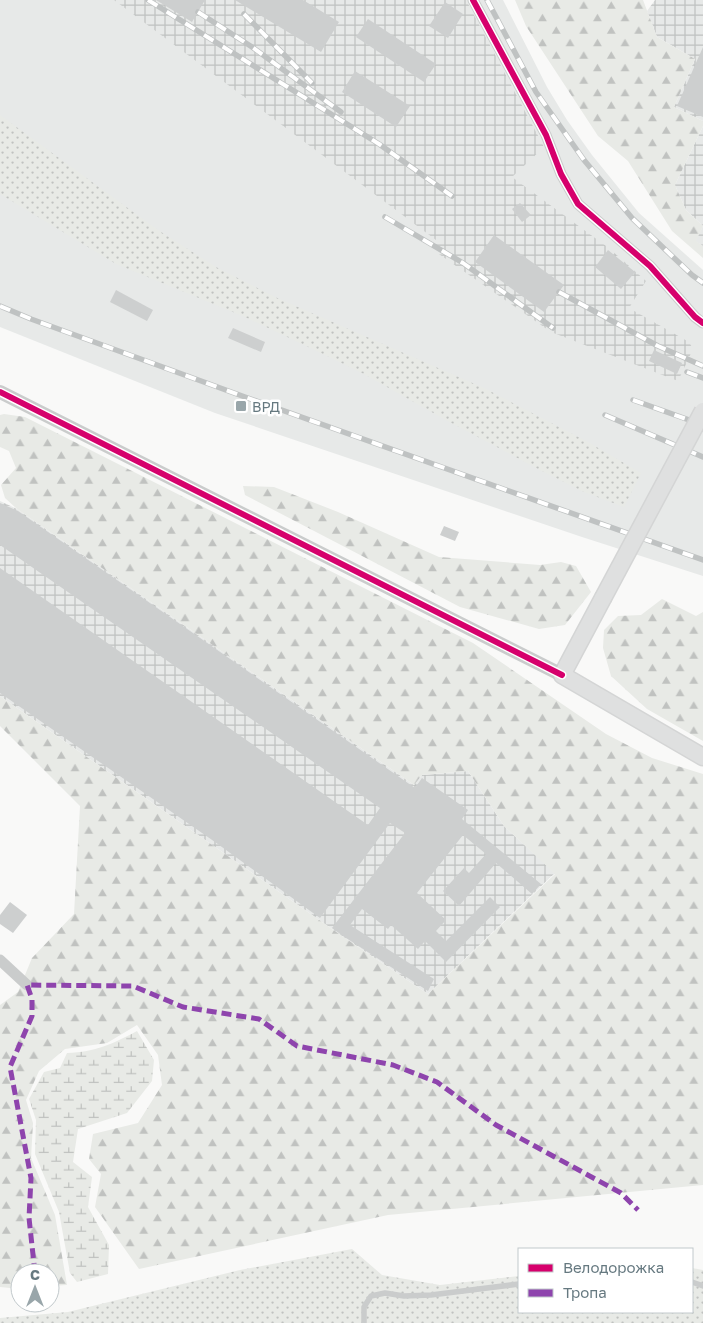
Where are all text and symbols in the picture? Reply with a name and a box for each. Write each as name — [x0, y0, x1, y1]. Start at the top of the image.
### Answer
place label: ВРД — [252, 398, 280, 415]
marker: ВРД — [234, 399, 248, 413]
legend — [518, 1248, 693, 1313]
text: Велодорожка — [563, 1258, 664, 1276]
north arrow — [10, 1263, 60, 1313]
text: С — [30, 1266, 40, 1283]
text: Тропа — [563, 1283, 607, 1301]

